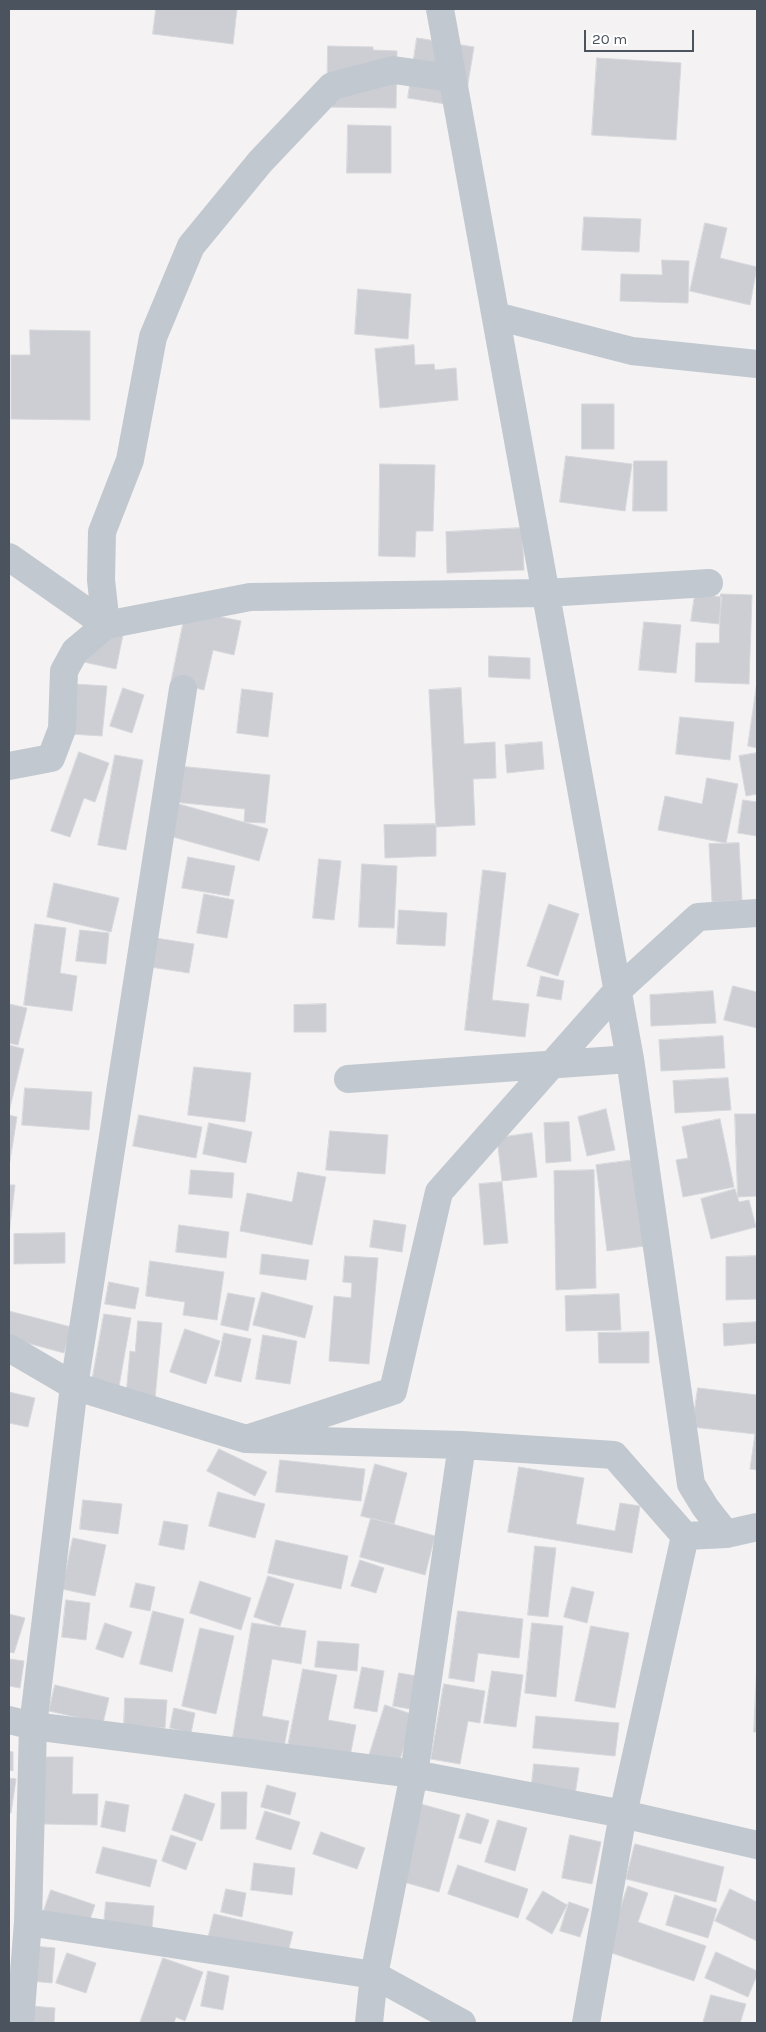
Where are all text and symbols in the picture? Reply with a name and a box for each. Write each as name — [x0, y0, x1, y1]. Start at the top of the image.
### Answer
scale bar — [586, 20, 696, 52]
text: 20 m — [592, 30, 627, 48]

